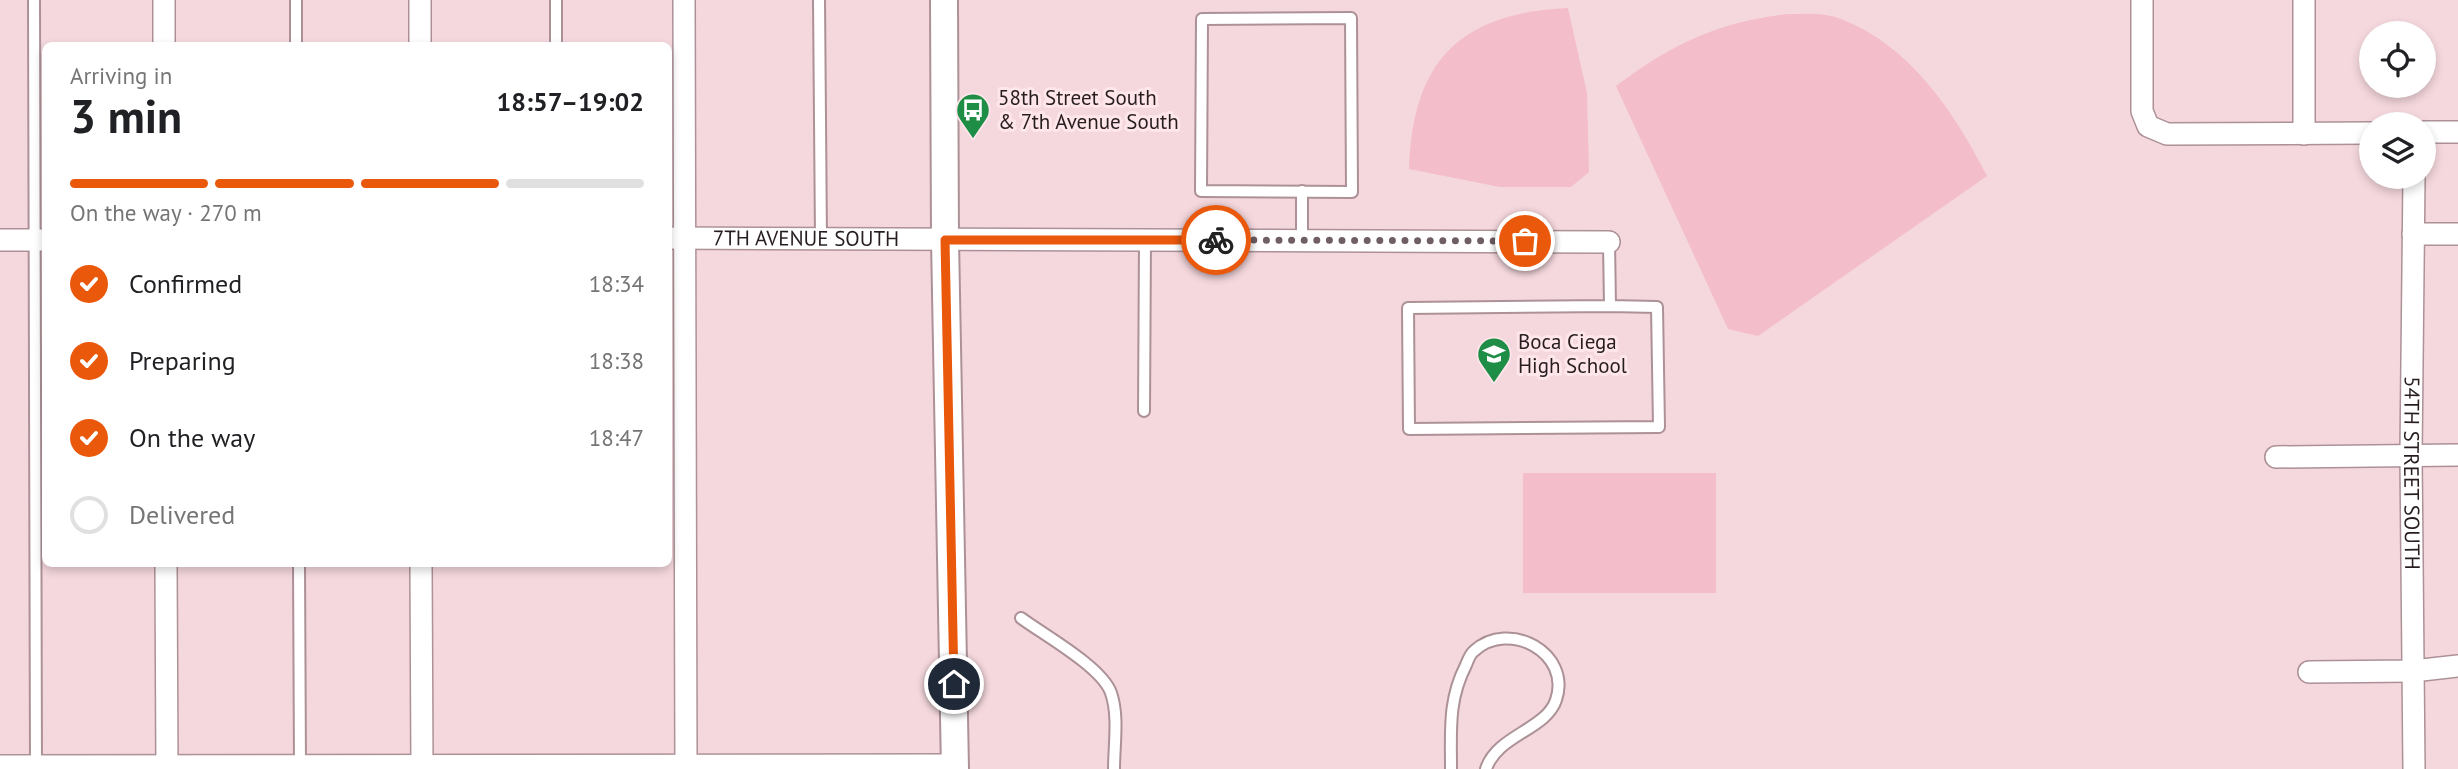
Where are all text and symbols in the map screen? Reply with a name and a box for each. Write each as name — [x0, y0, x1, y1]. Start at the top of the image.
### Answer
map controls — [2359, 21, 2436, 189]
button: locate — [2359, 21, 2436, 98]
text: Arriving in — [70, 61, 172, 90]
place label: 58th Street South & 7th Avenue South — [998, 84, 1179, 135]
text: 18:57–19:02 — [497, 85, 644, 118]
text: 3 min — [70, 86, 182, 146]
bus stop icon: 58th Street South & 7th Avenue South — [954, 91, 992, 140]
button: layers — [2359, 112, 2436, 189]
text: On the way · 270 m — [70, 198, 262, 227]
courier — [1181, 205, 1251, 275]
pin — [1495, 211, 1555, 271]
icon: bike — [1197, 221, 1235, 259]
icon: bag — [1506, 222, 1544, 260]
street label: 7TH AVENUE SOUTH — [713, 224, 899, 252]
icon: check — [70, 265, 108, 303]
text: Confirmed — [129, 267, 242, 300]
text: 18:34 — [589, 269, 644, 298]
place label: Boca Ciega High School — [1518, 328, 1627, 379]
school or university icon: Boca Ciega High School — [1475, 335, 1513, 384]
icon: check — [70, 342, 108, 380]
text: Preparing — [129, 344, 236, 377]
text: 18:38 — [589, 346, 644, 375]
street label: 54TH STREET SOUTH — [2398, 376, 2426, 570]
icon: check — [70, 419, 108, 457]
text: On the way — [129, 421, 255, 454]
text: 18:47 — [589, 423, 644, 452]
text: Delivered — [129, 498, 235, 531]
pin — [924, 654, 984, 714]
icon: home — [935, 665, 973, 703]

